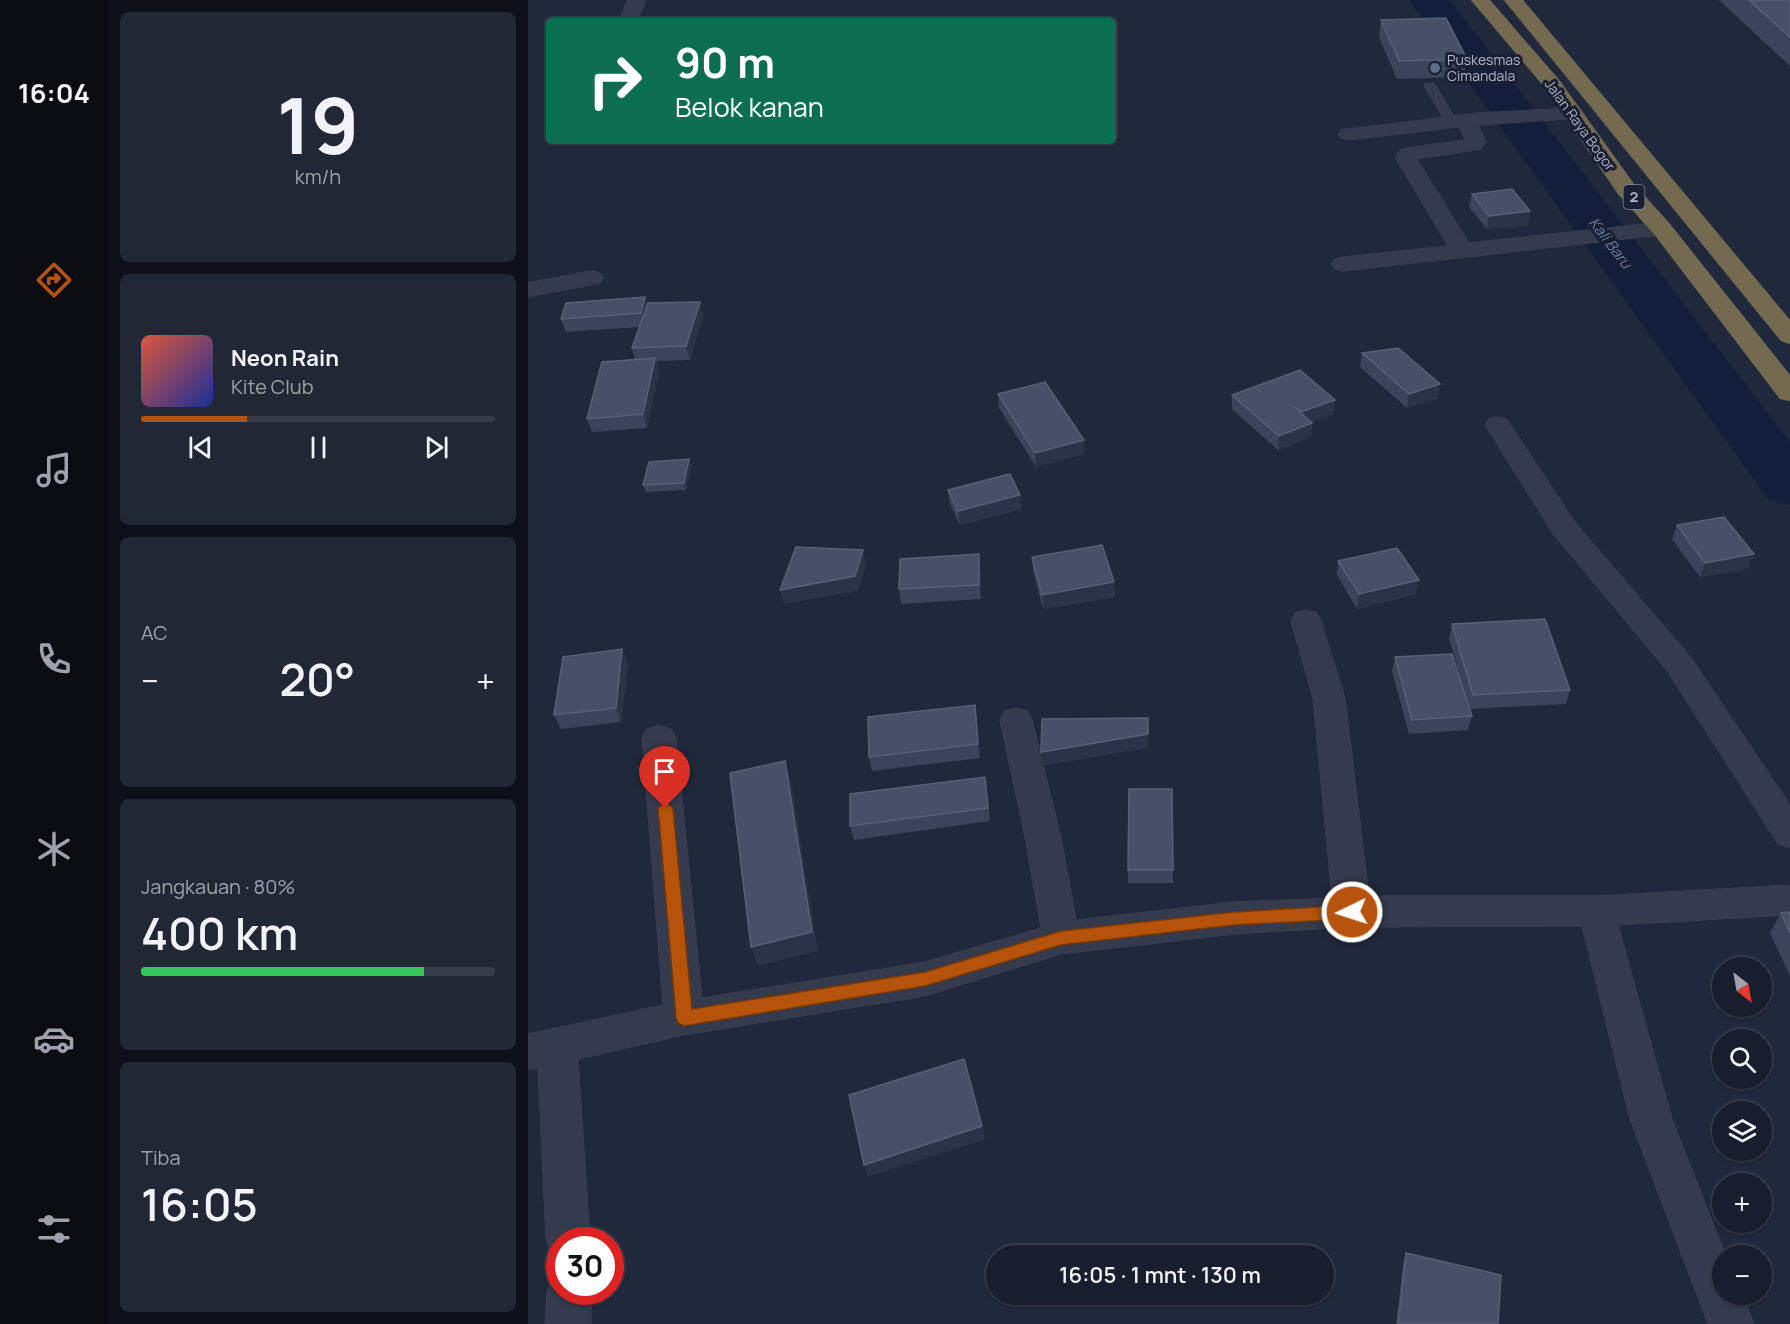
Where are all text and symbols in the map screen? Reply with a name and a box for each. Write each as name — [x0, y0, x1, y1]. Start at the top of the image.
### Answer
text: 90 m — [675, 33, 775, 91]
icon: right — [576, 42, 654, 120]
place label: Puskesmas Cimandala — [1447, 50, 1520, 85]
marker: Puskesmas Cimandala — [1428, 61, 1442, 75]
text: 19 — [277, 71, 359, 177]
text: 16:04 — [18, 74, 90, 111]
street label: Jalan Raya Bogor — [1541, 75, 1620, 174]
text: Belok kanan — [675, 88, 824, 125]
text: km/h — [295, 163, 341, 190]
road number: 2 — [1624, 185, 1644, 209]
water label: Kali Baru — [1584, 213, 1637, 273]
icon: directions — [33, 259, 75, 301]
text: Neon Rain — [231, 343, 339, 373]
text: Kite Club — [231, 373, 314, 400]
icon: previous — [184, 431, 217, 464]
icon: pause — [302, 431, 335, 464]
icon: next — [420, 431, 453, 464]
icon: music — [33, 449, 75, 491]
text: AC — [141, 619, 168, 646]
icon: phone — [33, 638, 75, 680]
text: 20° — [280, 648, 355, 710]
text: − — [141, 658, 159, 703]
text: + — [476, 658, 495, 703]
pin — [639, 746, 690, 808]
icon: arrive — [648, 755, 681, 788]
icon: climate — [33, 828, 75, 870]
text: Jangkauan · 80% — [141, 873, 295, 900]
position arrow — [1320, 880, 1384, 944]
text: 400 km — [141, 902, 298, 964]
north arrow — [1712, 957, 1772, 1017]
map controls — [1712, 957, 1772, 1305]
icon: car — [33, 1018, 75, 1060]
button: search — [1712, 1029, 1772, 1089]
button: layers — [1712, 1101, 1772, 1161]
text: Tiba — [141, 1144, 181, 1171]
text: 16:05 — [141, 1173, 258, 1235]
button: + — [1712, 1173, 1772, 1233]
icon: filters — [33, 1208, 75, 1250]
speed limit sign: 30 — [546, 1227, 624, 1305]
button: − — [1712, 1245, 1772, 1305]
text: 16:05 · 1 mnt · 130 m — [1059, 1260, 1261, 1290]

